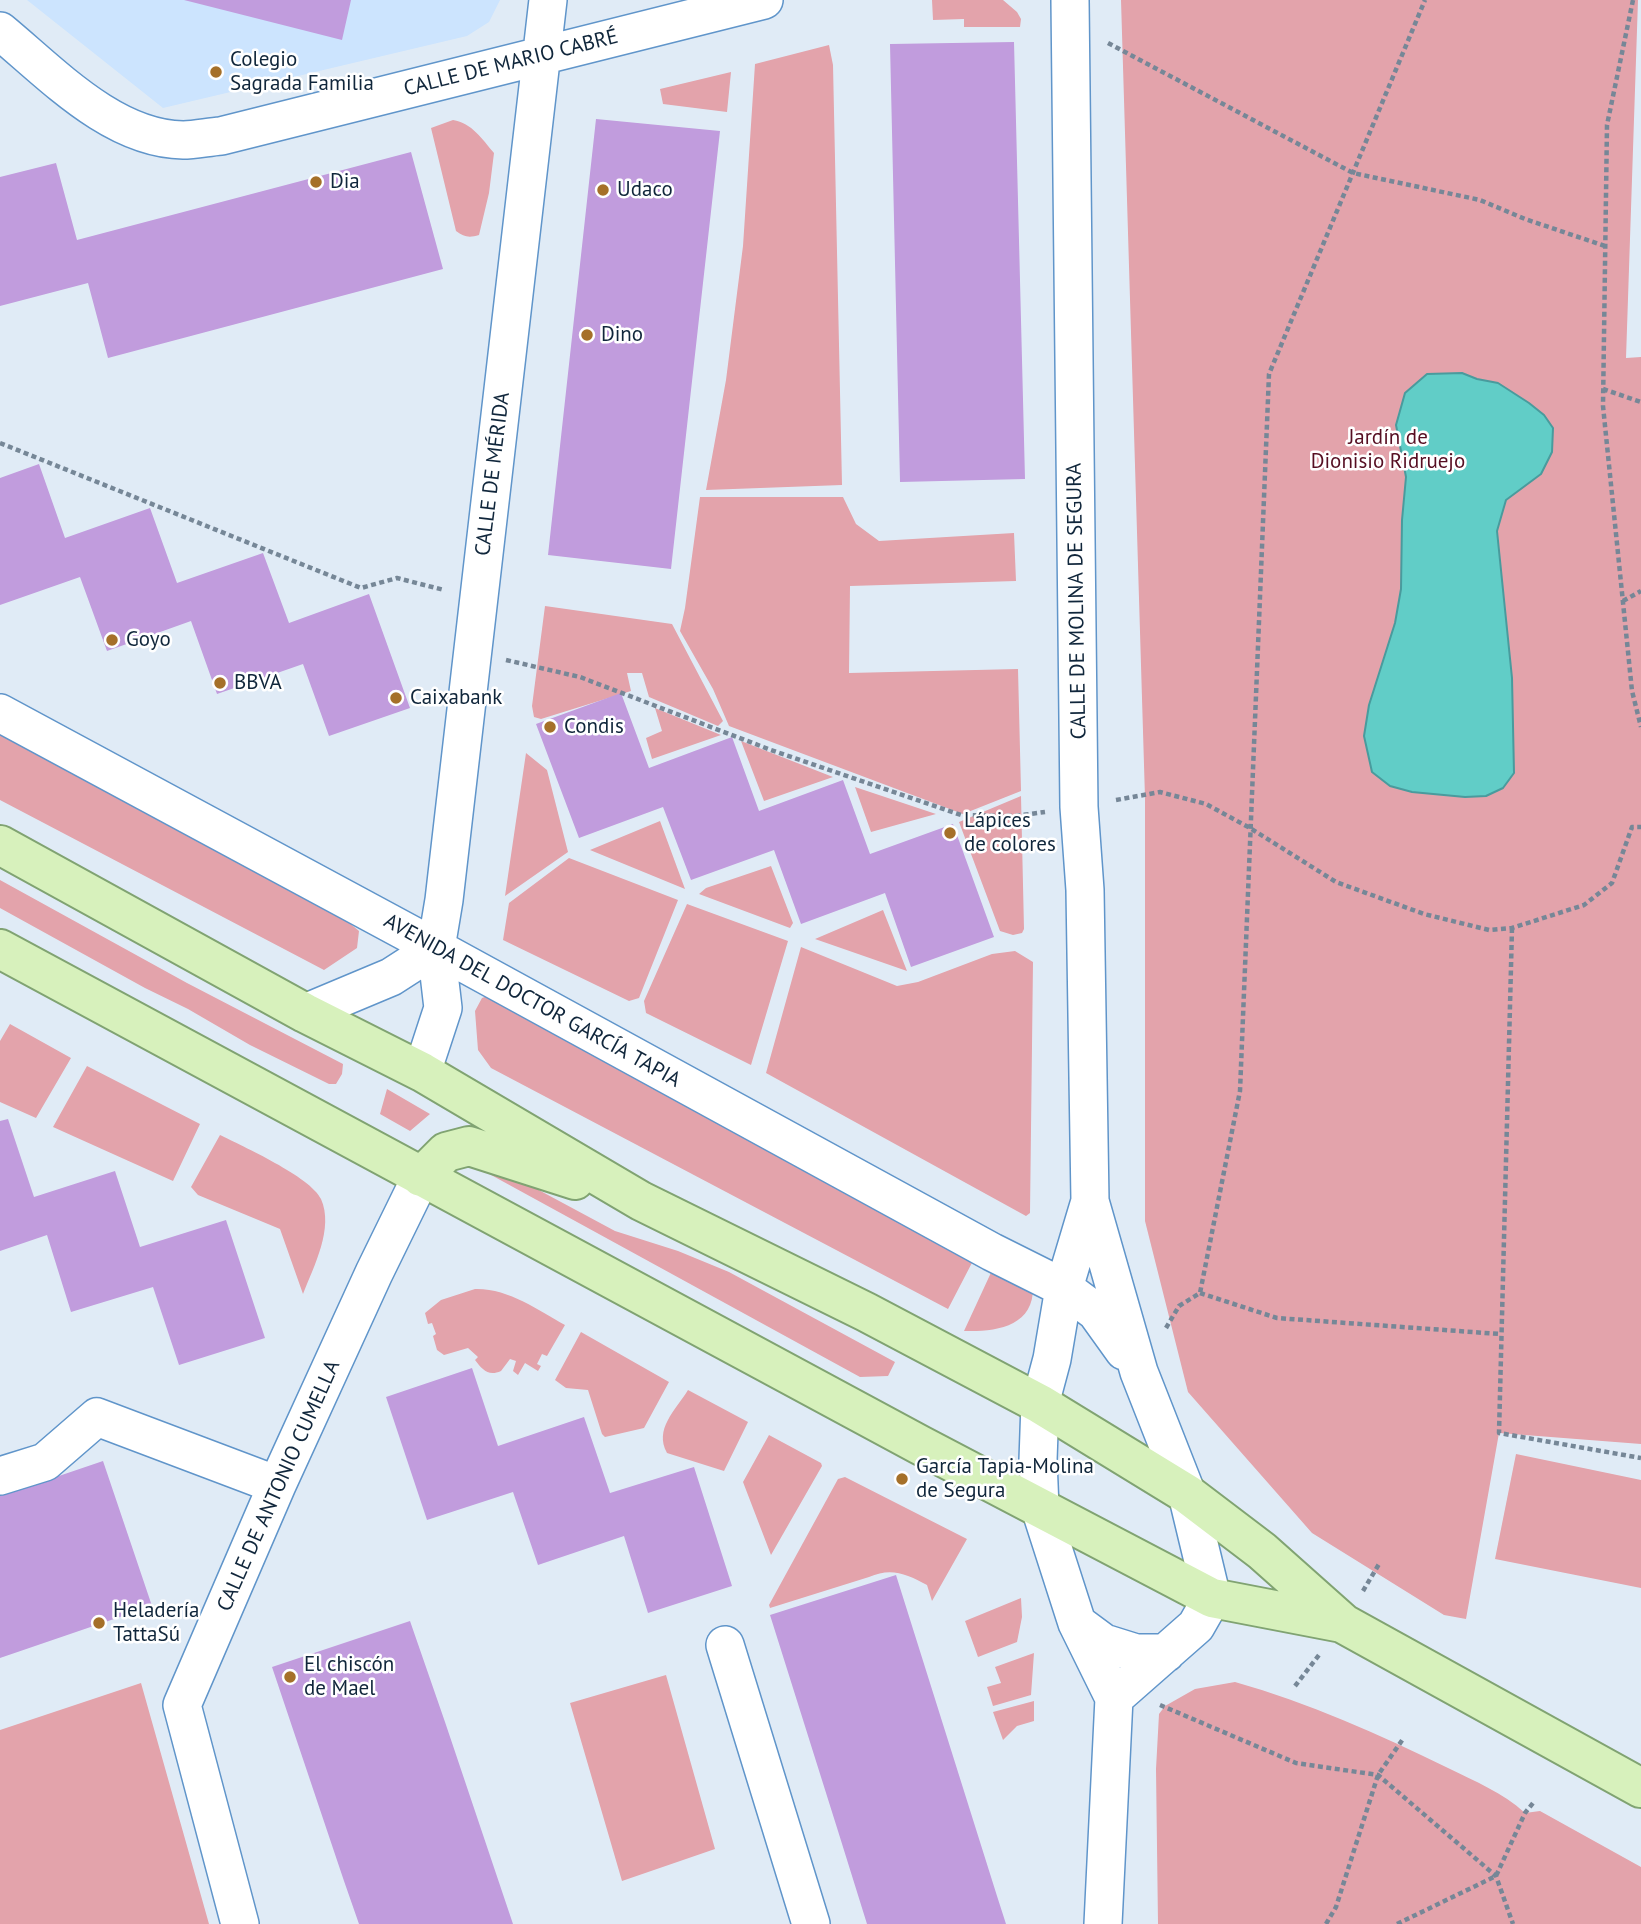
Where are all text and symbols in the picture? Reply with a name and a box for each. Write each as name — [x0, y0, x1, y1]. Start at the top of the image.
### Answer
street label: CALLE DE MARIO CABRÉ — [401, 24, 621, 102]
place label: Colegio Sagrada Familia — [230, 47, 374, 97]
marker: Colegio Sagrada Familia — [208, 64, 224, 80]
place label: Dia — [330, 169, 360, 195]
marker: Dia — [308, 174, 324, 190]
place label: Udaco — [617, 177, 673, 203]
marker: Udaco — [595, 182, 611, 198]
place label: Dino — [601, 322, 643, 348]
marker: Dino — [579, 327, 595, 343]
street label: CALLE DE MÉRIDA — [470, 391, 516, 557]
park label: Jardín de Dionisio Ridruejo — [1311, 425, 1465, 475]
street label: CALLE DE MOLINA DE SEGURA — [1062, 462, 1092, 740]
place label: Goyo — [126, 627, 171, 653]
marker: Goyo — [104, 632, 120, 648]
place label: BBVA — [234, 670, 282, 696]
marker: BBVA — [212, 675, 228, 691]
place label: Caixabank — [410, 685, 502, 711]
marker: Caixabank — [388, 690, 404, 706]
place label: Condis — [564, 714, 624, 740]
marker: Condis — [542, 719, 558, 735]
place label: Lápices de colores — [964, 808, 1056, 858]
marker: Lápices de colores — [942, 825, 958, 841]
street label: AVENIDA DEL DOCTOR GARCÍA TAPIA — [379, 909, 685, 1093]
street label: CALLE DE ANTONIO CUMELLA — [212, 1357, 346, 1615]
place label: García Tapia-Molina de Segura — [916, 1454, 1094, 1504]
marker: García Tapia-Molina de Segura — [894, 1471, 910, 1487]
place label: Heladería TattaSú — [113, 1598, 199, 1648]
marker: Heladería TattaSú — [91, 1615, 107, 1631]
place label: El chiscón de Mael — [304, 1652, 394, 1702]
marker: El chiscón de Mael — [282, 1669, 298, 1685]

